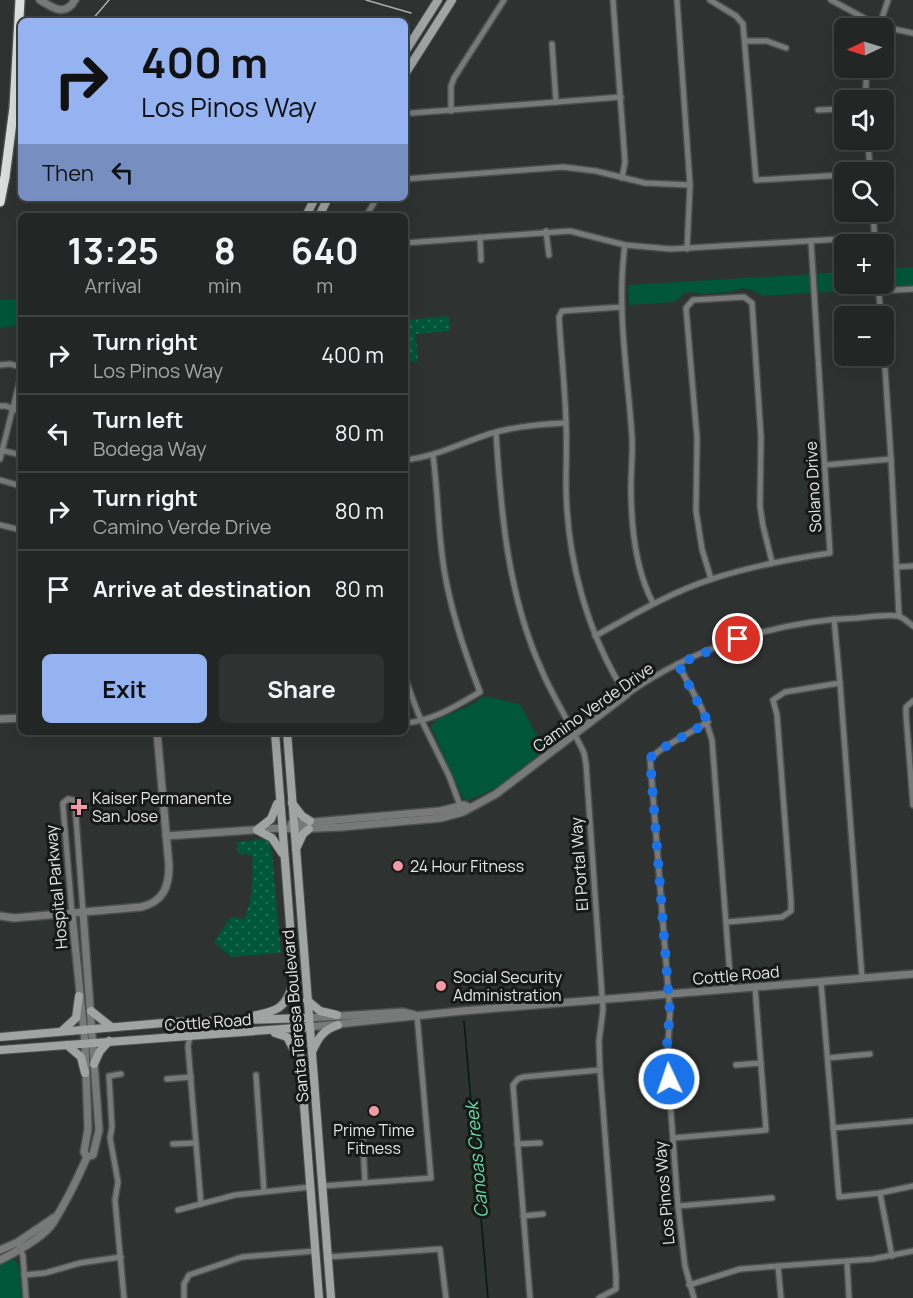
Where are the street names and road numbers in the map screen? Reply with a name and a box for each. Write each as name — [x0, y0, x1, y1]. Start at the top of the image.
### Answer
street label: Solano Drive — [800, 441, 826, 533]
street label: Camino Verde Drive — [528, 657, 658, 757]
street label: El Portal Way — [565, 816, 593, 912]
street label: Hospital Parkway — [40, 823, 72, 950]
street label: Santa Teresa Boulevard — [277, 929, 313, 1103]
street label: Cottle Road — [692, 960, 780, 990]
street label: Cottle Road — [164, 1008, 252, 1036]
street label: Los Pinos Way — [648, 1140, 679, 1246]

